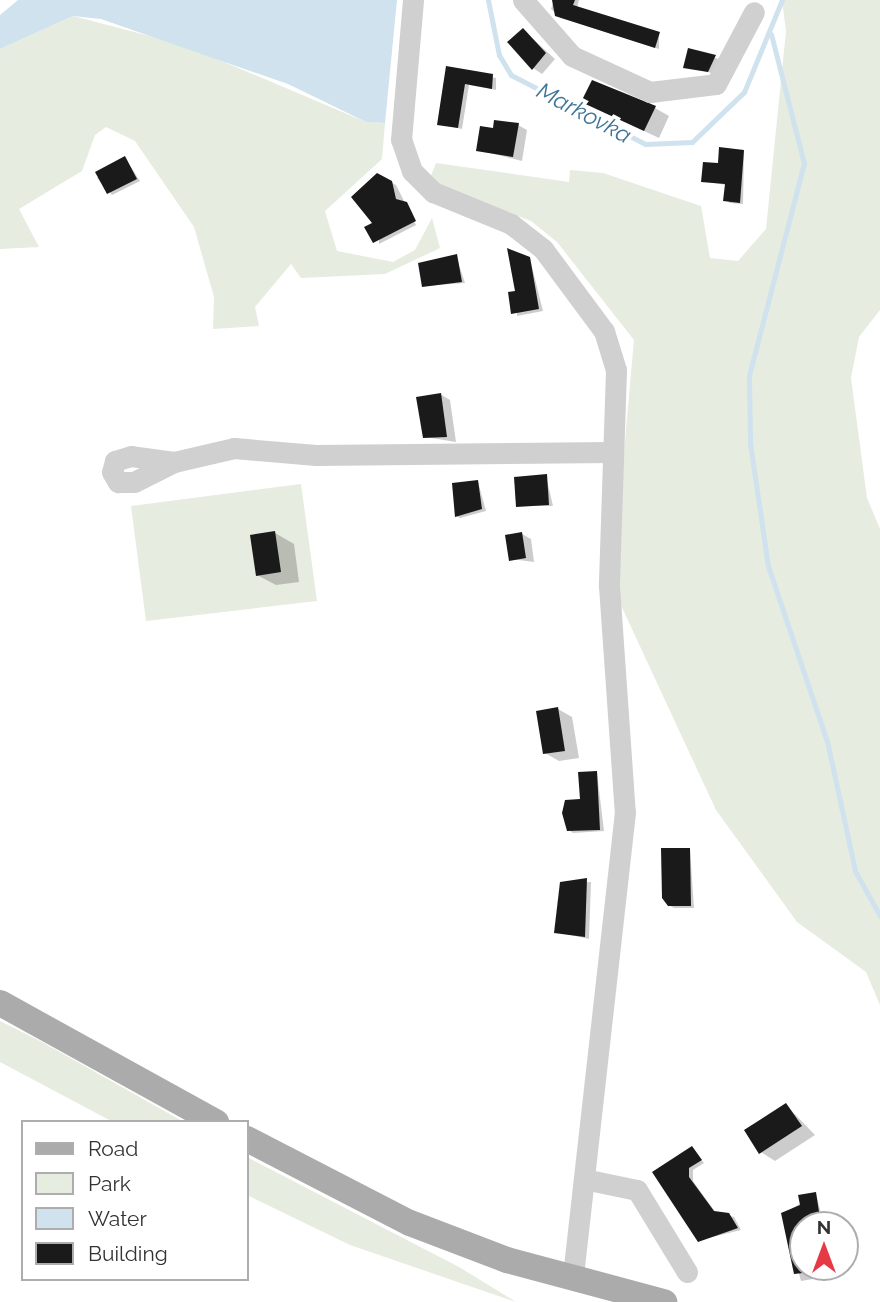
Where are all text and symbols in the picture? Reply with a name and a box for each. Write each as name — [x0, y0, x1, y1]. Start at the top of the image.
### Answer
water label: Markovka — [532, 77, 636, 149]
legend — [21, 1120, 248, 1281]
text: Road — [88, 1136, 138, 1161]
text: Park — [88, 1171, 131, 1196]
text: Water — [88, 1206, 147, 1231]
north arrow — [789, 1211, 859, 1281]
text: N — [817, 1216, 831, 1238]
text: Building — [88, 1241, 168, 1266]

